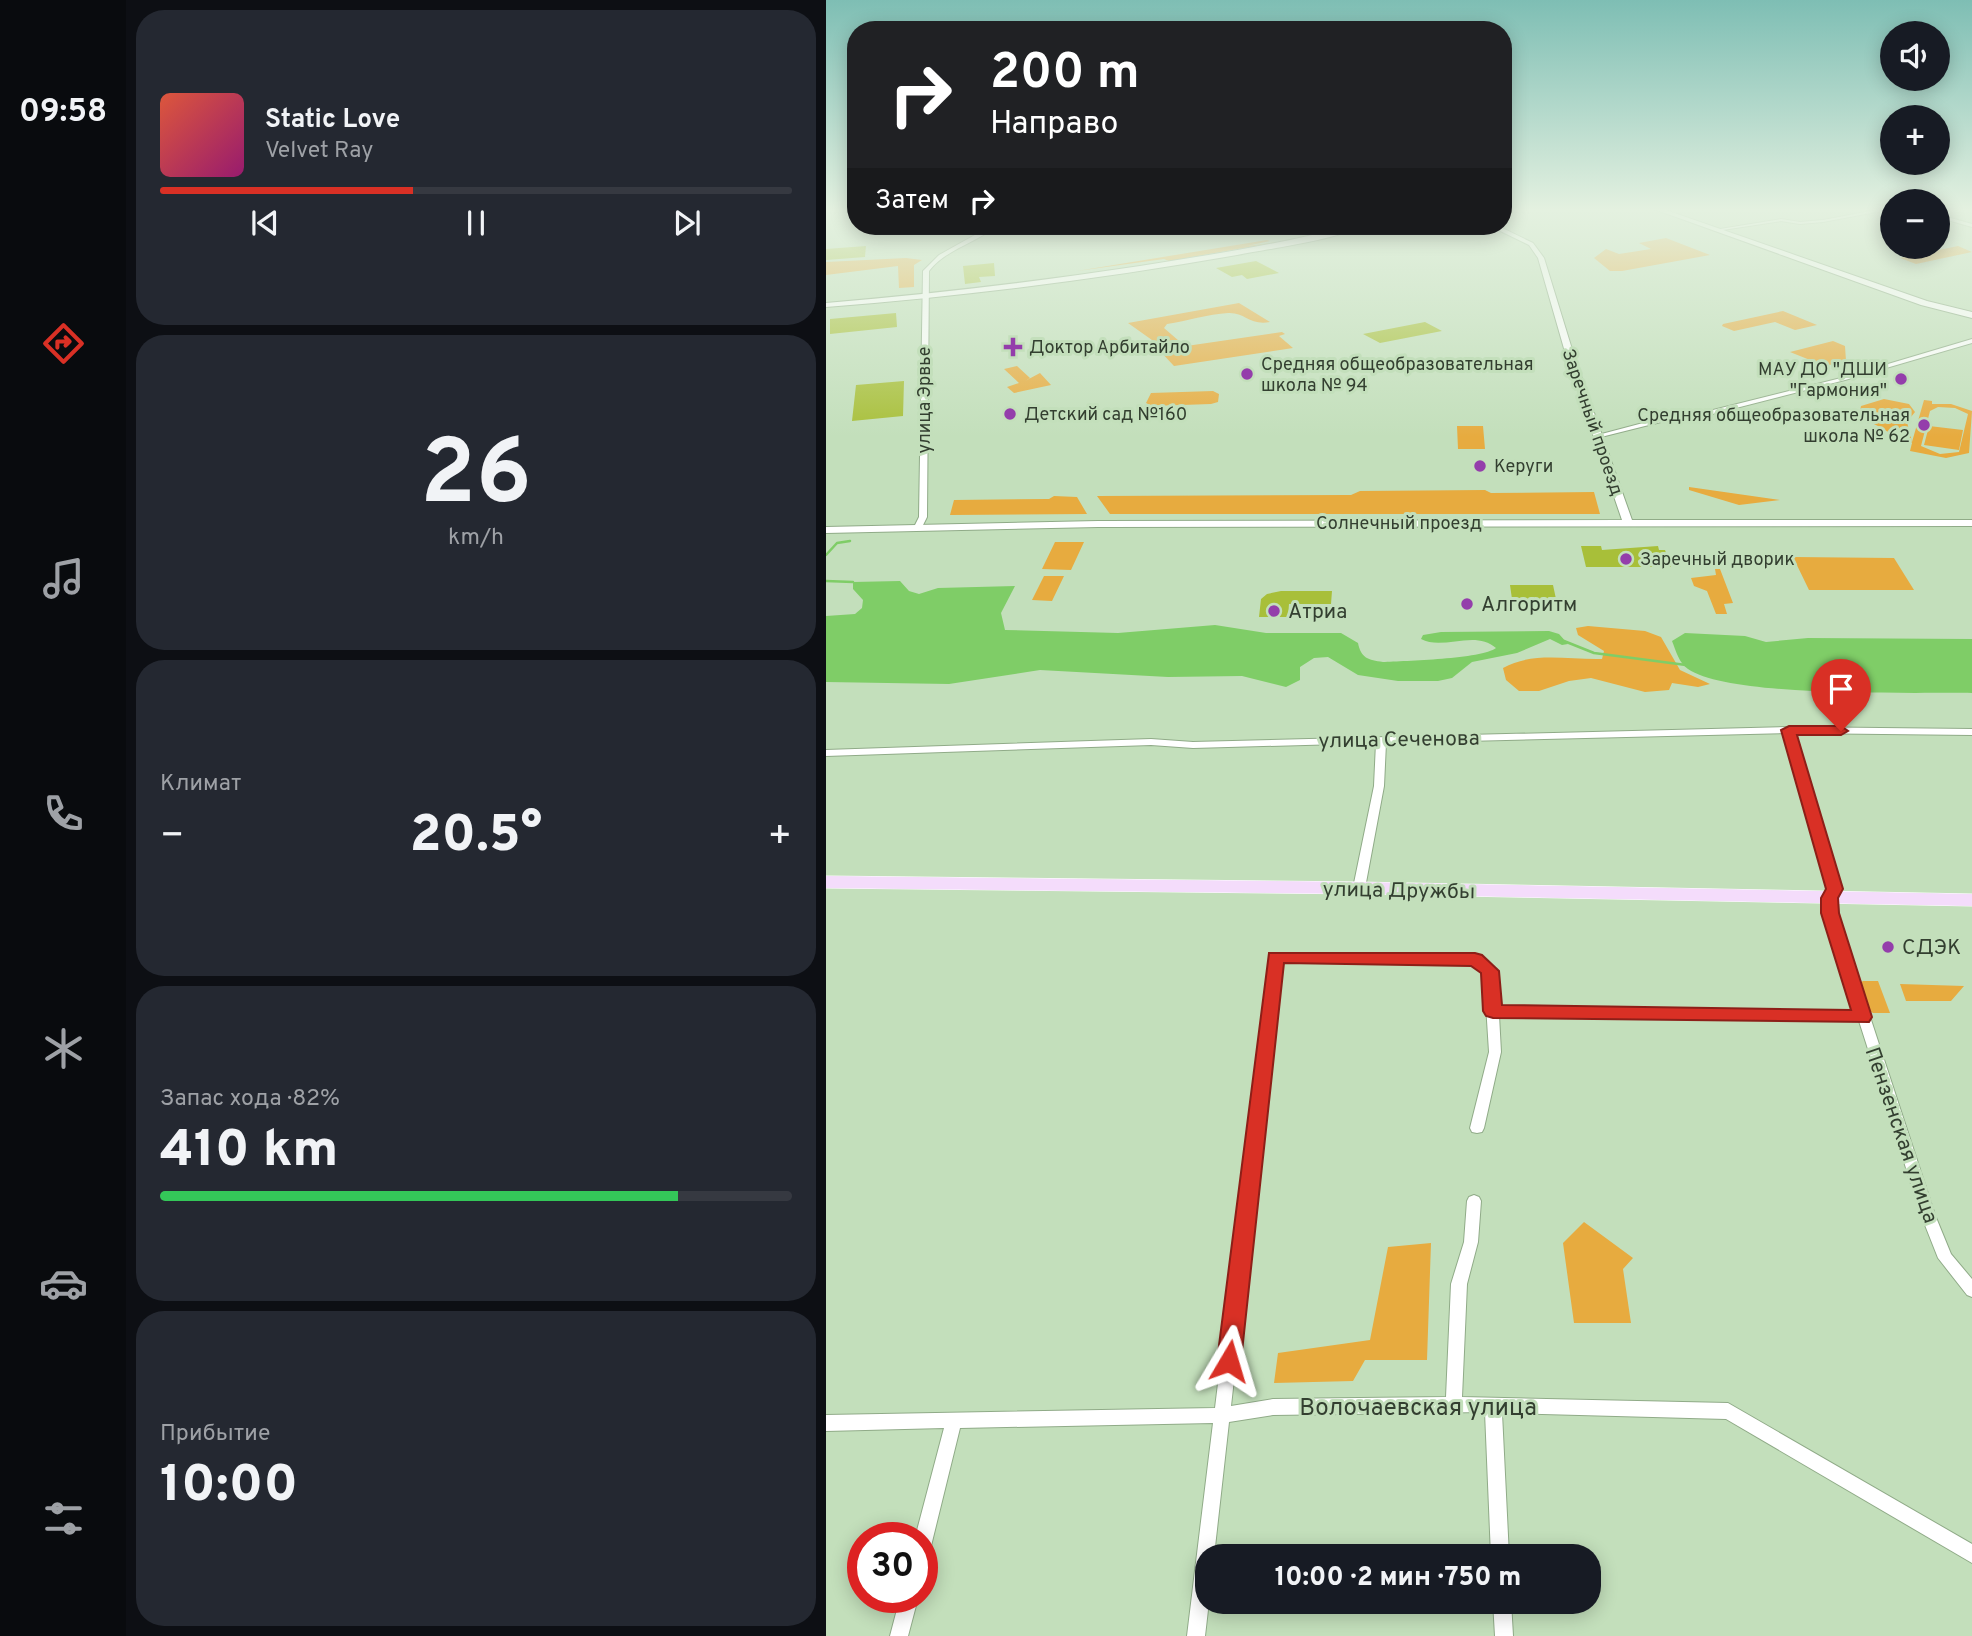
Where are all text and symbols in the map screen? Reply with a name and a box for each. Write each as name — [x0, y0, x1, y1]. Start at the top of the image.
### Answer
map controls — [1880, 21, 1950, 259]
button: sound — [1880, 21, 1950, 91]
text: 200 m — [990, 44, 1140, 106]
icon: right — [875, 49, 966, 140]
text: 09:58 — [19, 93, 107, 133]
text: Static Love — [265, 104, 400, 137]
text: Направо — [990, 105, 1118, 145]
button: + — [1880, 105, 1950, 175]
text: Velvet Ray — [265, 137, 373, 166]
icon: right — [963, 182, 1001, 220]
text: Затем — [875, 185, 949, 218]
button: − — [1880, 189, 1950, 259]
icon: previous — [246, 204, 284, 242]
icon: pause — [457, 204, 495, 242]
icon: next — [668, 204, 706, 242]
icon: directions — [39, 319, 88, 368]
marker: Доктор Арбитайло — [1003, 337, 1023, 357]
place label: Доктор Арбитайло — [1029, 337, 1190, 360]
street label: улица Эрвье — [914, 346, 937, 454]
street label: Заречный проезд — [1556, 346, 1627, 499]
place label: Средняя общеобразовательная школа № 94 — [1261, 354, 1534, 398]
place label: МАУ ДО "ДШИ "Гармония" — [1758, 359, 1887, 403]
marker: Средняя общеобразовательная школа № 94 — [1239, 366, 1255, 382]
marker: МАУ ДО "ДШИ "Гармония" — [1893, 371, 1909, 387]
place label: Детский сад №160 — [1024, 404, 1187, 427]
place label: Средняя общеобразовательная школа № 62 — [1637, 405, 1910, 449]
marker: Детский сад №160 — [1002, 406, 1018, 422]
marker: Средняя общеобразовательная школа № 62 — [1916, 417, 1932, 433]
text: 26 — [420, 421, 532, 536]
place label: Керуги — [1494, 456, 1553, 479]
marker: Керуги — [1472, 458, 1488, 474]
street label: Солнечный проезд — [1316, 513, 1482, 536]
text: km/h — [448, 524, 504, 553]
place label: Заречный дворик — [1640, 549, 1795, 572]
marker: Заречный дворик — [1618, 551, 1634, 567]
icon: music — [39, 554, 88, 603]
place label: Алгоритм — [1481, 592, 1577, 619]
marker: Алгоритм — [1459, 596, 1475, 612]
place label: Атриа — [1288, 599, 1347, 626]
marker: Атриа — [1266, 603, 1282, 619]
pin — [1811, 659, 1871, 731]
icon: arrive — [1822, 670, 1860, 708]
street label: улица Сеченова — [1318, 726, 1480, 755]
text: Климат — [160, 770, 241, 799]
icon: phone — [39, 789, 88, 838]
text: 20.5° — [410, 804, 542, 870]
text: − — [160, 813, 185, 862]
text: + — [767, 813, 792, 862]
street label: улица Дружбы — [1322, 877, 1475, 906]
place label: СДЭК — [1902, 935, 1961, 962]
marker: СДЭК — [1880, 939, 1896, 955]
icon: climate — [39, 1024, 88, 1073]
street label: Пензенская улица — [1858, 1044, 1943, 1227]
text: Запас хода · 82% — [160, 1085, 340, 1114]
text: 410 km — [160, 1119, 338, 1185]
icon: car — [39, 1259, 88, 1308]
position arrow — [1192, 1324, 1266, 1398]
street label: Волочаевская улица — [1299, 1394, 1537, 1424]
text: Прибытие — [160, 1420, 270, 1449]
text: 10:00 — [160, 1454, 298, 1520]
icon: filters — [39, 1494, 88, 1543]
speed limit sign: 30 — [847, 1522, 938, 1613]
text: 10:00 · 2 мин · 750 m — [1275, 1562, 1521, 1595]

